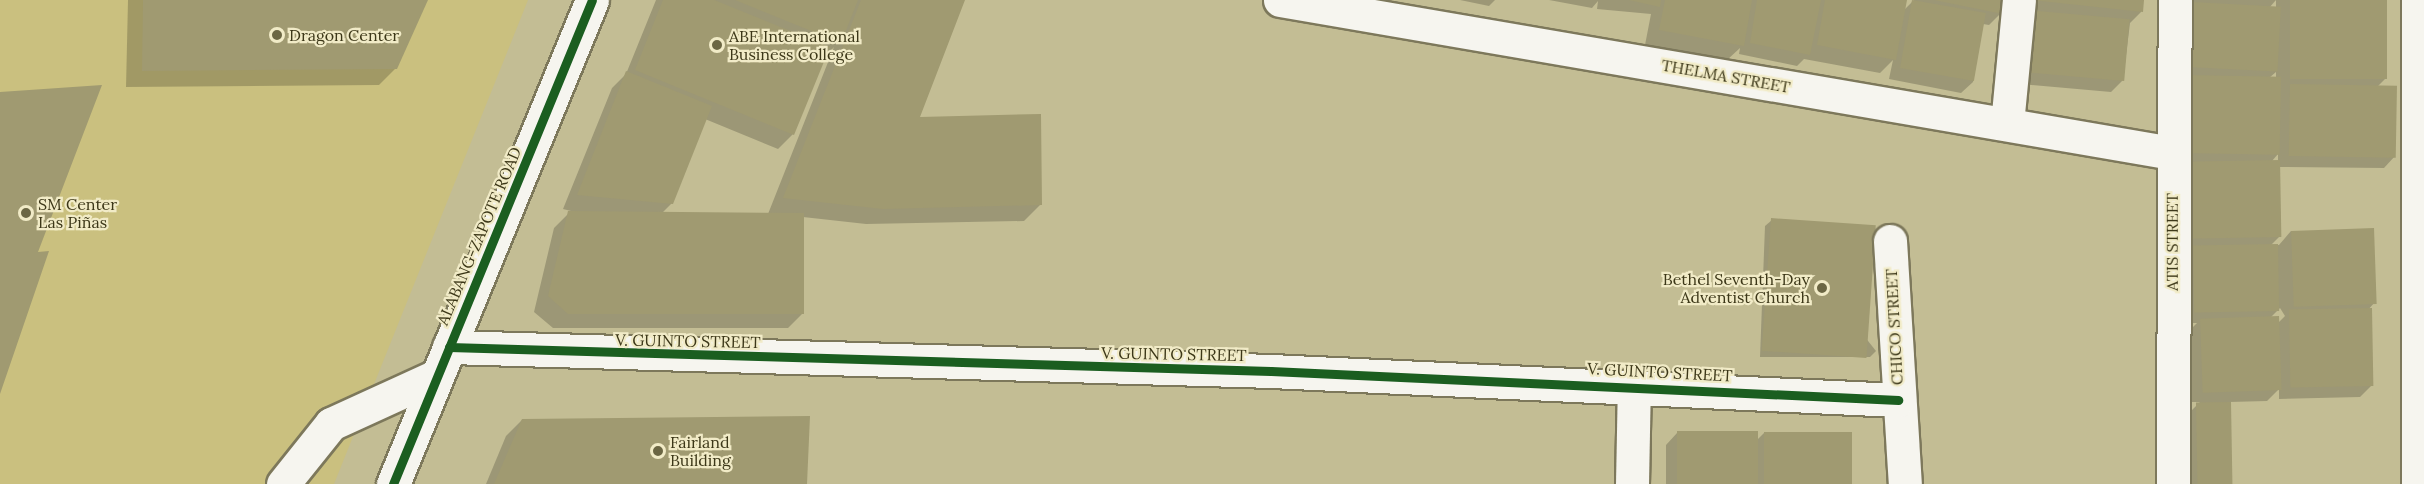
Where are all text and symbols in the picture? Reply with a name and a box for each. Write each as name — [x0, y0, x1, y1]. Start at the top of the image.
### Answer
place label: Dragon Center — [289, 25, 399, 45]
place label: ABE International Business College — [729, 26, 860, 64]
marker: Dragon Center — [270, 28, 284, 42]
marker: ABE International Business College — [710, 38, 724, 52]
street label: THELMA STREET — [1660, 55, 1792, 97]
street label: ALABANG-ZAPOTE ROAD — [433, 144, 525, 328]
street label: ATIS STREET — [2162, 193, 2182, 291]
place label: SM Center Las Piñas — [38, 194, 117, 232]
marker: SM Center Las Piñas — [19, 206, 33, 220]
street label: CHICO STREET — [1881, 268, 1907, 386]
place label: Bethel Seventh-Day Adventist Church — [1663, 269, 1810, 307]
marker: Bethel Seventh-Day Adventist Church — [1815, 281, 1829, 295]
street label: V. GUINTO STREET — [615, 330, 761, 352]
street label: V. GUINTO STREET — [1101, 343, 1247, 365]
street label: V. GUINTO STREET — [1587, 359, 1733, 385]
place label: Fairland Building — [670, 432, 731, 470]
marker: Fairland Building — [651, 444, 665, 458]

